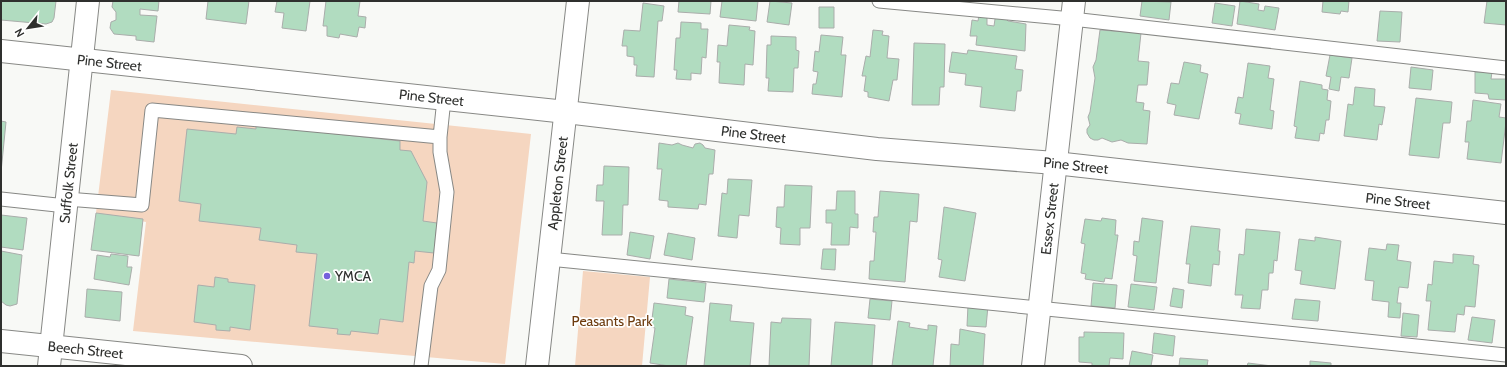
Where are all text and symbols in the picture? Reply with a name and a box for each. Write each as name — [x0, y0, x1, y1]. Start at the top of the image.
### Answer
north arrow — [8, 8, 48, 48]
text: N — [11, 26, 27, 40]
street label: Pine Street — [76, 50, 143, 75]
street label: Pine Street — [398, 85, 465, 110]
street label: Pine Street — [720, 122, 787, 147]
street label: Appleton Street — [543, 135, 572, 231]
street label: Suffolk Street — [55, 142, 82, 224]
street label: Pine Street — [1043, 153, 1109, 178]
street label: Essex Street — [1037, 182, 1063, 256]
street label: Pine Street — [1365, 188, 1431, 214]
place label: YMCA — [334, 267, 372, 285]
marker: YMCA — [322, 271, 332, 281]
park label: Peasants Park — [572, 312, 653, 330]
street label: Beech Street — [47, 337, 124, 363]

